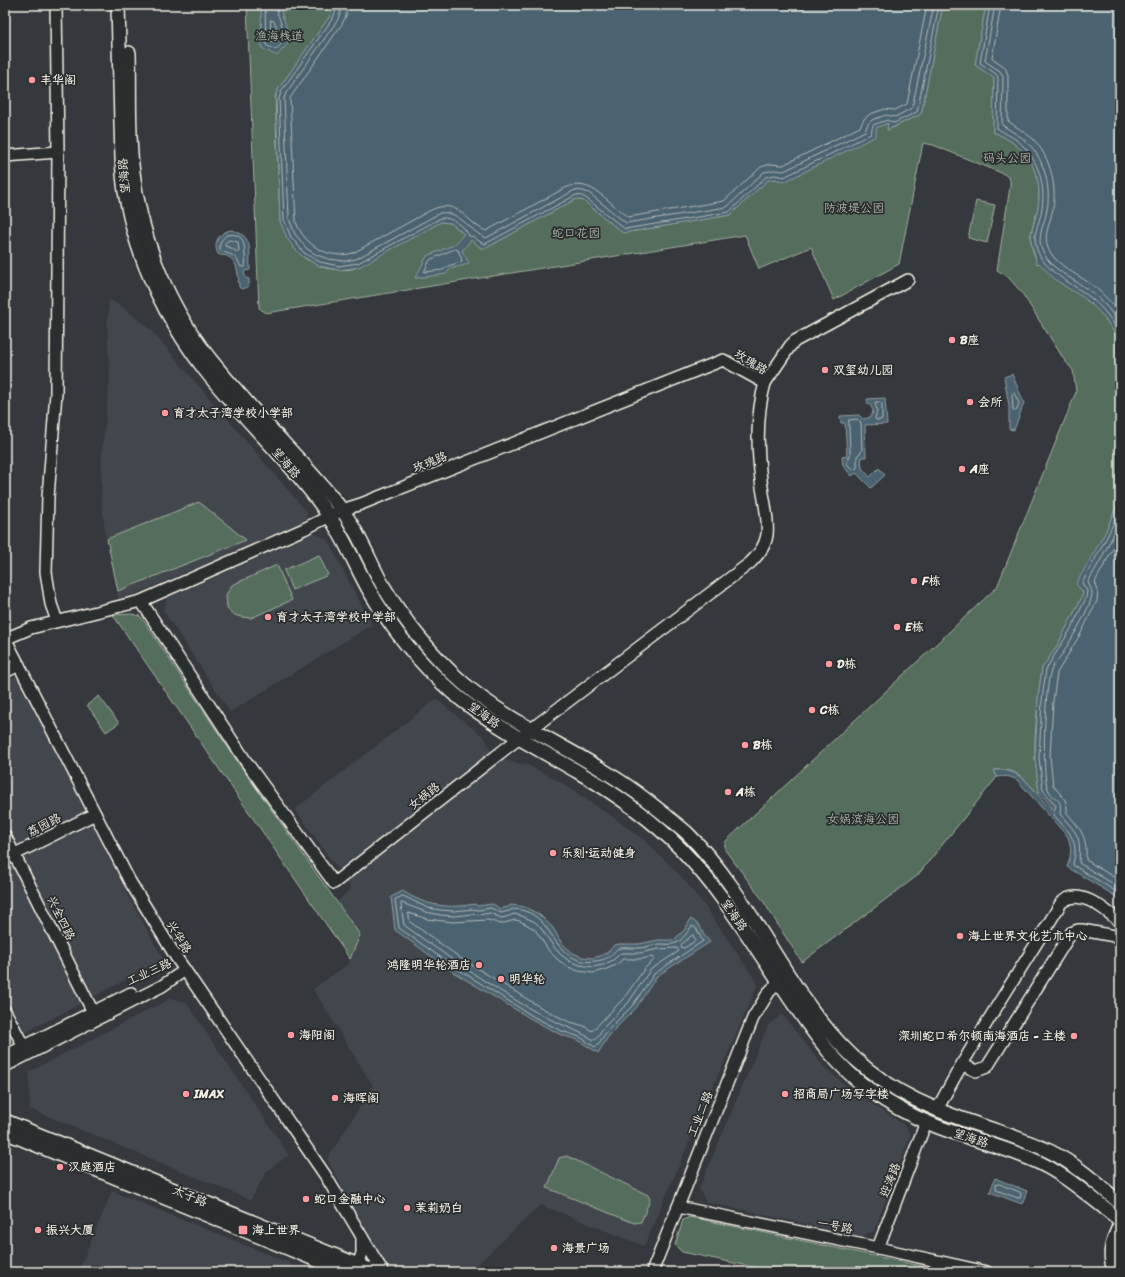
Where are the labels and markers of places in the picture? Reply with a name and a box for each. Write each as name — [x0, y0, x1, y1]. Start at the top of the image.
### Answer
place label: 丰华阁 — [40, 69, 76, 91]
marker: 丰华阁 — [27, 75, 37, 85]
place label: B座 — [960, 329, 980, 351]
marker: B座 — [947, 335, 957, 345]
place label: 双玺幼儿园 — [833, 359, 893, 381]
marker: 双玺幼儿园 — [820, 365, 830, 375]
place label: 会所 — [978, 391, 1003, 413]
marker: 会所 — [965, 397, 975, 407]
place label: 育才太子湾学校小学部 — [173, 402, 293, 424]
marker: 育才太子湾学校小学部 — [160, 408, 170, 418]
place label: A座 — [969, 458, 990, 480]
marker: A座 — [957, 464, 967, 474]
place label: F栋 — [921, 570, 941, 592]
marker: F栋 — [909, 576, 919, 586]
place label: 育才太子湾学校中学部 — [276, 606, 396, 628]
marker: 育才太子湾学校中学部 — [263, 612, 273, 622]
place label: E栋 — [905, 616, 924, 638]
marker: E栋 — [892, 622, 902, 632]
place label: D栋 — [837, 653, 856, 675]
marker: D栋 — [824, 659, 834, 669]
place label: C栋 — [819, 699, 840, 721]
marker: C栋 — [807, 705, 817, 715]
place label: B栋 — [753, 734, 773, 756]
marker: B栋 — [740, 740, 750, 750]
place label: A栋 — [735, 781, 756, 803]
marker: A栋 — [723, 787, 733, 797]
place label: 乐刻·运动健身 — [561, 842, 636, 864]
marker: 乐刻·运动健身 — [548, 848, 558, 858]
place label: 海上世界文化艺术中心 — [968, 925, 1088, 947]
marker: 海上世界文化艺术中心 — [955, 931, 965, 941]
place label: 鸿隆明华轮酒店 — [387, 954, 471, 976]
marker: 鸿隆明华轮酒店 — [474, 960, 484, 970]
place label: 明华轮 — [509, 968, 545, 990]
marker: 明华轮 — [496, 974, 506, 984]
place label: 海阳阁 — [299, 1024, 335, 1046]
place label: 深圳蛇口希尔顿南海酒店 - 主楼 — [898, 1025, 1066, 1047]
marker: 海阳阁 — [286, 1030, 296, 1040]
marker: 深圳蛇口希尔顿南海酒店 - 主楼 — [1069, 1031, 1079, 1041]
place label: IMAX — [193, 1083, 224, 1105]
place label: 招商局广场写字楼 — [793, 1083, 889, 1105]
place label: 海晖阁 — [343, 1087, 379, 1109]
marker: IMAX — [181, 1089, 191, 1099]
marker: 招商局广场写字楼 — [780, 1089, 790, 1099]
marker: 海晖阁 — [330, 1093, 340, 1103]
place label: 汉庭酒店 — [68, 1156, 116, 1178]
marker: 汉庭酒店 — [55, 1162, 65, 1172]
place label: 蛇口金融中心 — [314, 1188, 386, 1210]
marker: 蛇口金融中心 — [301, 1194, 311, 1204]
place label: 茉莉奶白 — [415, 1197, 463, 1219]
marker: 茉莉奶白 — [402, 1203, 412, 1213]
place label: 振兴大厦 — [46, 1219, 94, 1241]
place label: 海上世界 — [252, 1219, 300, 1241]
marker: 海上世界 — [237, 1224, 249, 1236]
marker: 振兴大厦 — [33, 1225, 43, 1235]
place label: 海景广场 — [562, 1237, 610, 1259]
marker: 海景广场 — [549, 1243, 559, 1253]

